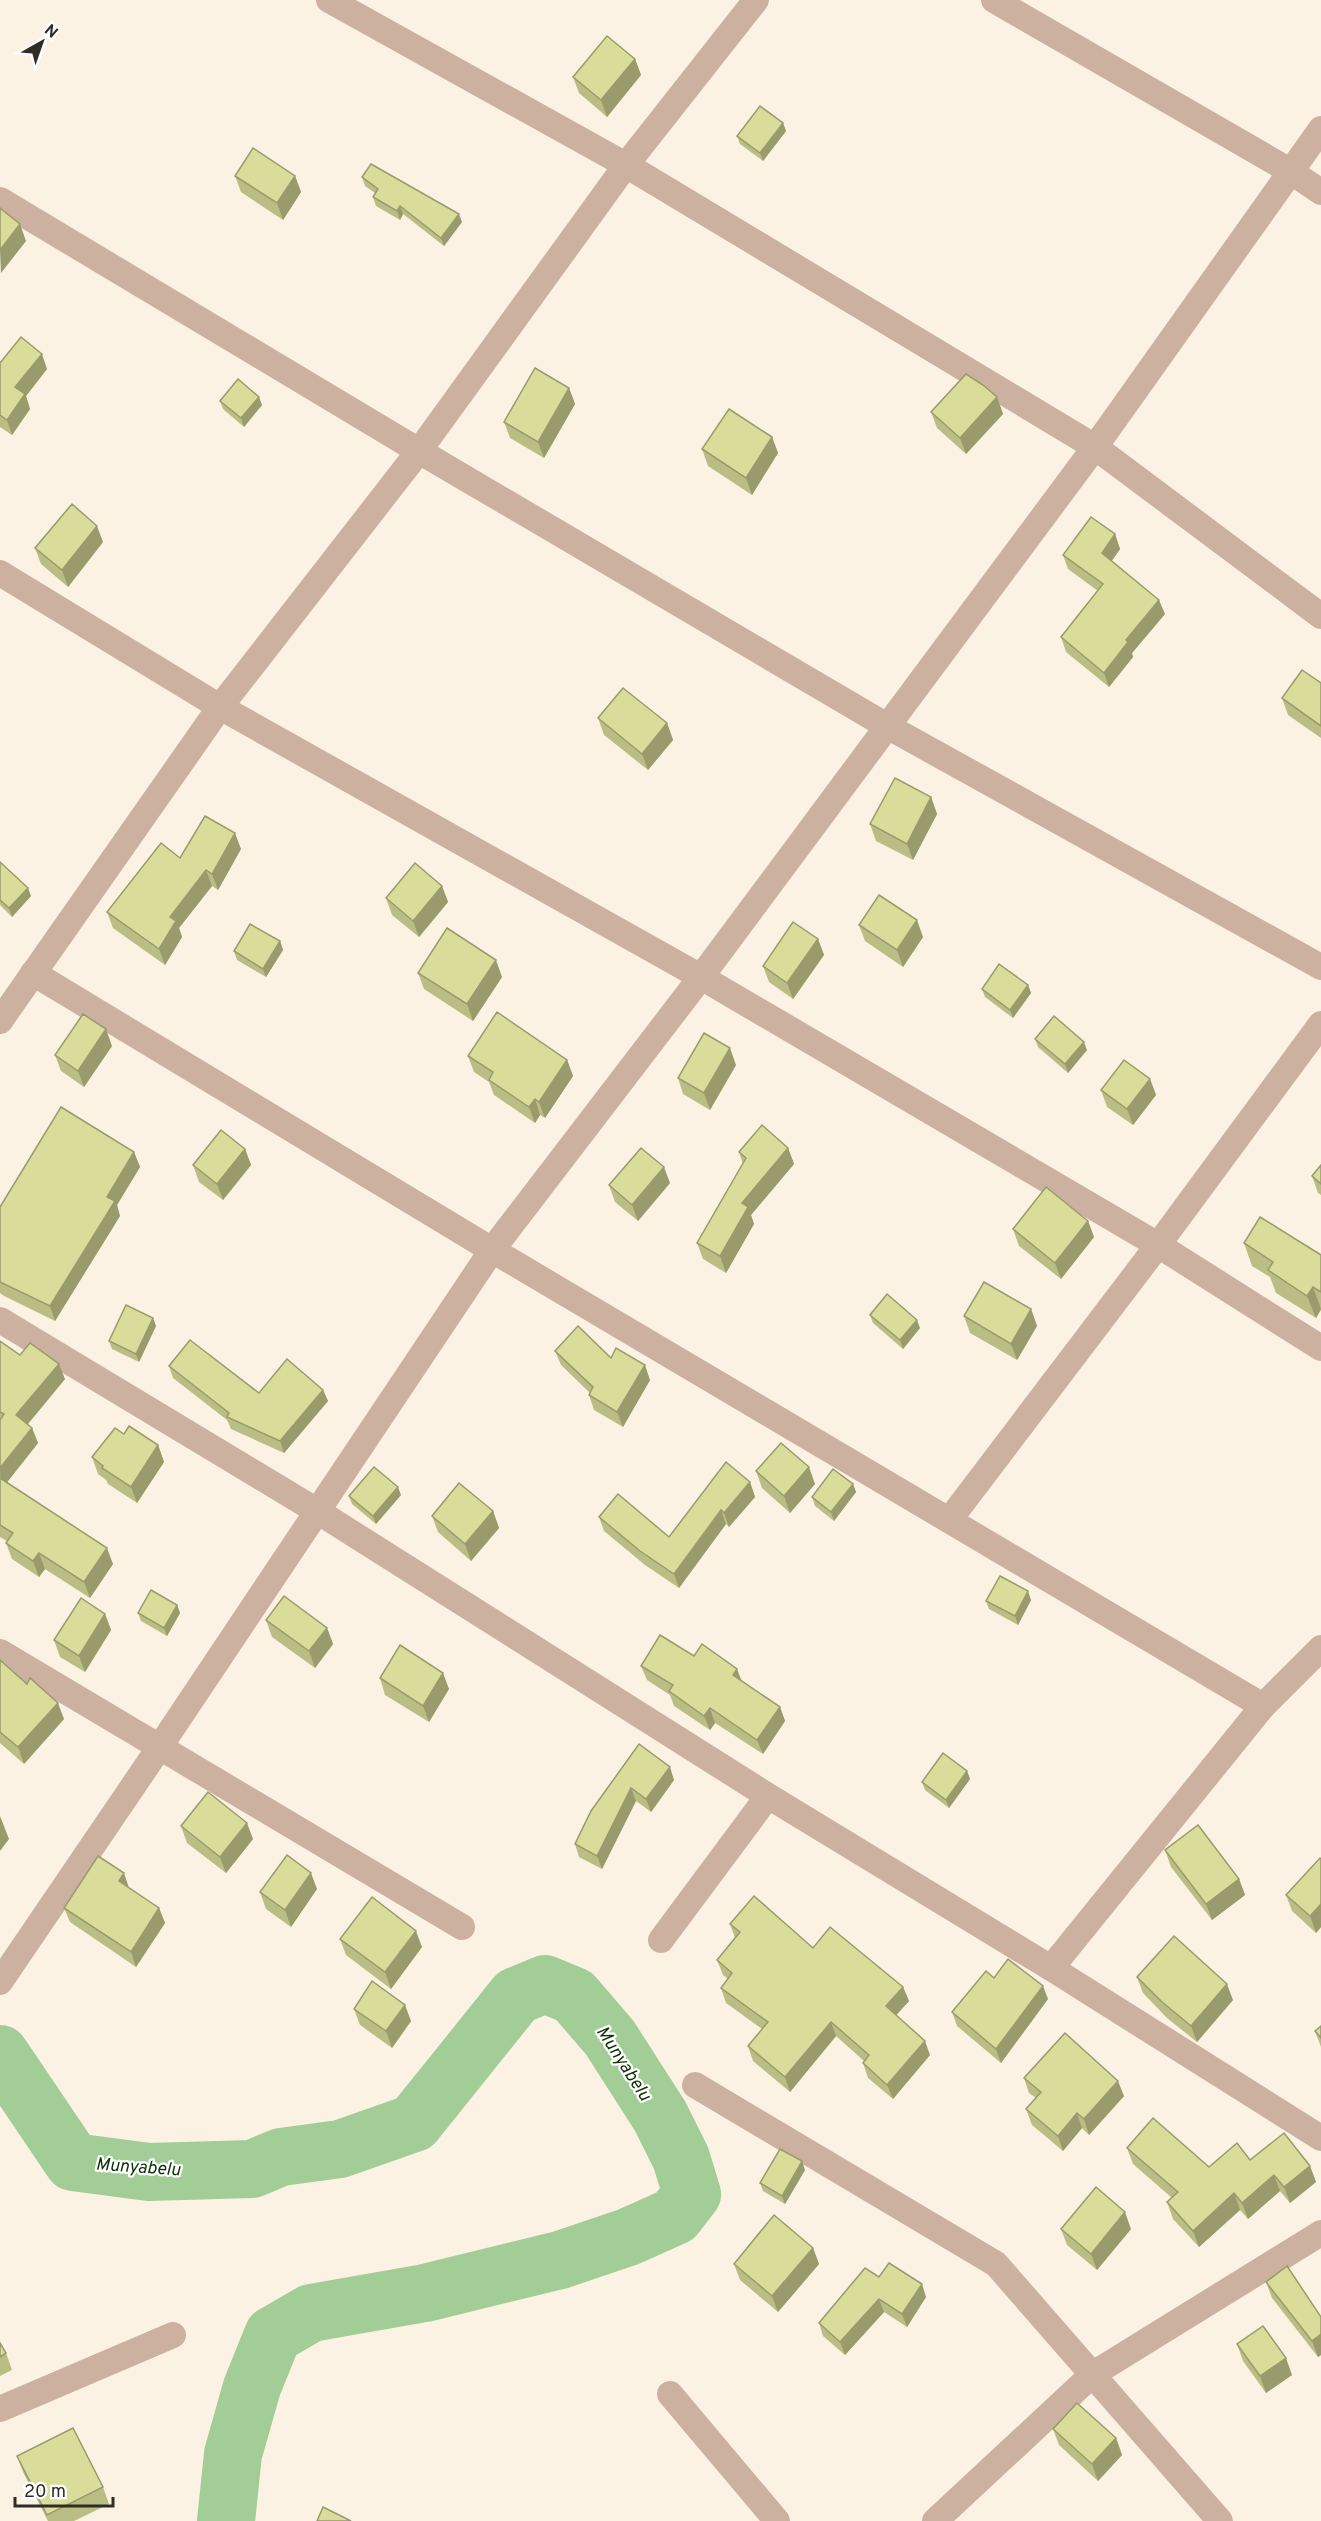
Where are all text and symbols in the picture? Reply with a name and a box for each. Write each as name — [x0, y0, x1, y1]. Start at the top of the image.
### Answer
north arrow — [12, 12, 72, 72]
text: N — [40, 21, 61, 43]
water label: Munyabelu — [590, 2022, 656, 2106]
water label: Munyabelu — [95, 2154, 181, 2182]
scale bar — [15, 2470, 112, 2508]
text: 20 m — [24, 2481, 66, 2504]

